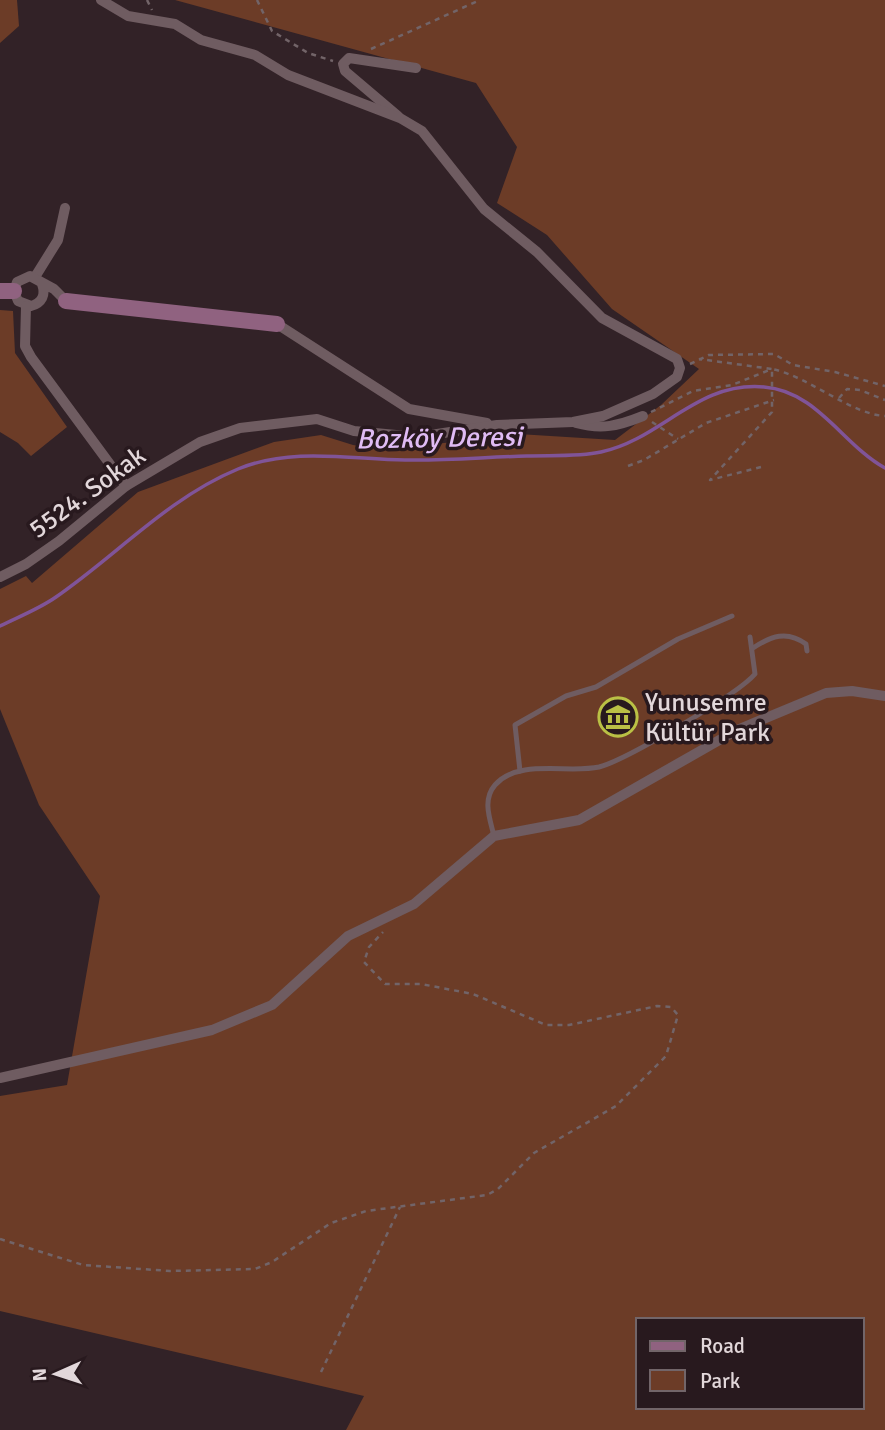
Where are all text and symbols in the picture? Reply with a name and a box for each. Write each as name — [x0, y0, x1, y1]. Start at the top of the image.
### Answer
water label: Bozköy Deresi — [356, 420, 525, 456]
street label: 5524. Sokak — [23, 440, 152, 546]
place label: Yunusemre Kültür Park — [645, 687, 770, 749]
museum icon: Yunusemre Kültür Park — [597, 696, 639, 738]
legend — [636, 1318, 864, 1409]
text: Road — [700, 1333, 745, 1359]
north arrow — [21, 1339, 91, 1409]
text: N — [28, 1368, 52, 1382]
text: Park — [700, 1368, 741, 1394]

